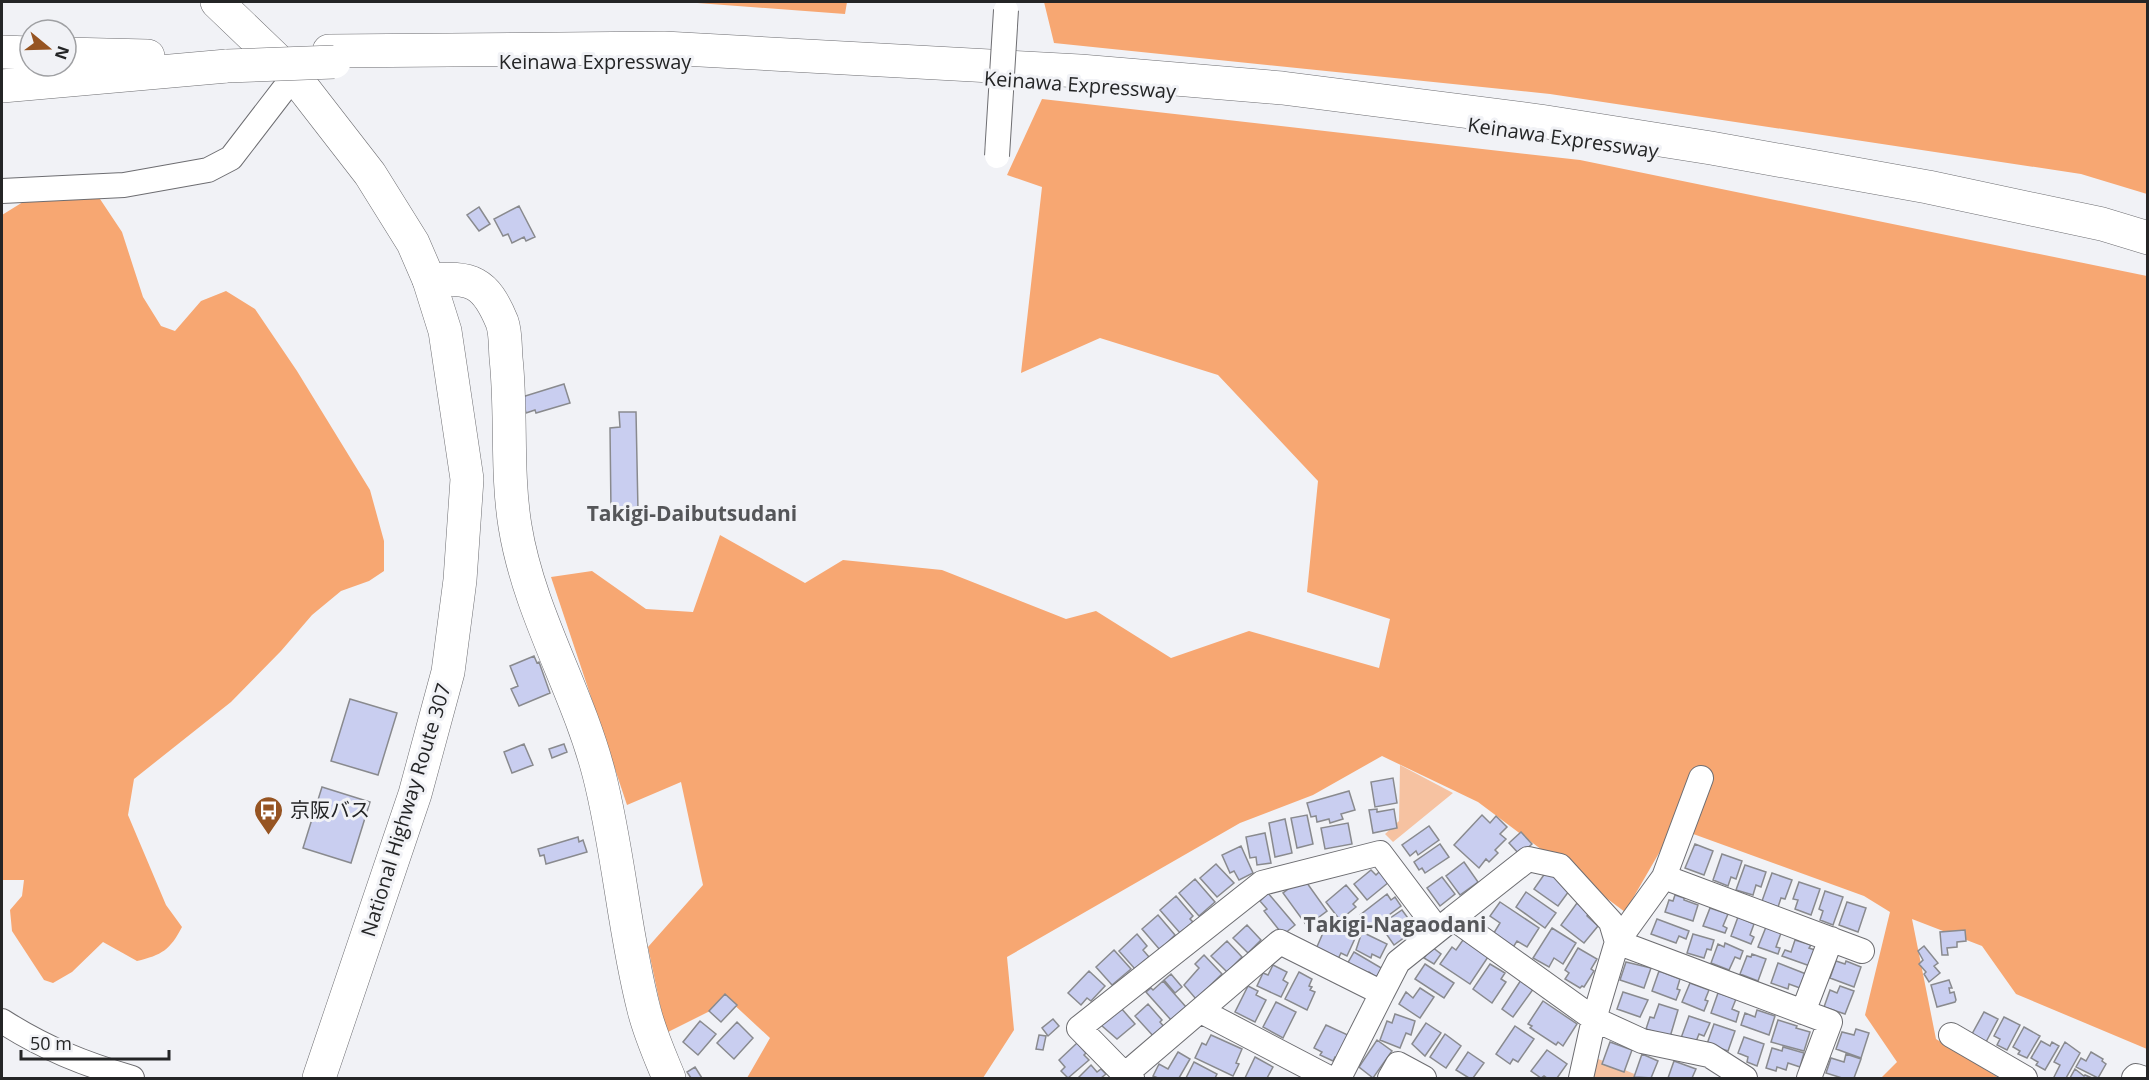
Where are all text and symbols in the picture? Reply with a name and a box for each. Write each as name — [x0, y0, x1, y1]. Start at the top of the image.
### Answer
north arrow — [18, 18, 78, 78]
text: N — [50, 43, 75, 63]
street label: Keinawa Expressway — [499, 48, 692, 75]
street label: Keinawa Expressway — [983, 64, 1178, 105]
street label: Keinawa Expressway — [1466, 111, 1661, 164]
district label: Takigi-Daibutsudani — [587, 499, 797, 527]
street label: National Highway Route 307 — [354, 680, 457, 940]
bus stop icon: 京阪バス — [253, 794, 285, 836]
place label: 京阪バス — [290, 796, 370, 823]
district label: Takigi-Nagaodani — [1304, 910, 1486, 938]
scale bar — [21, 1023, 170, 1061]
text: 50 m — [30, 1031, 72, 1055]

